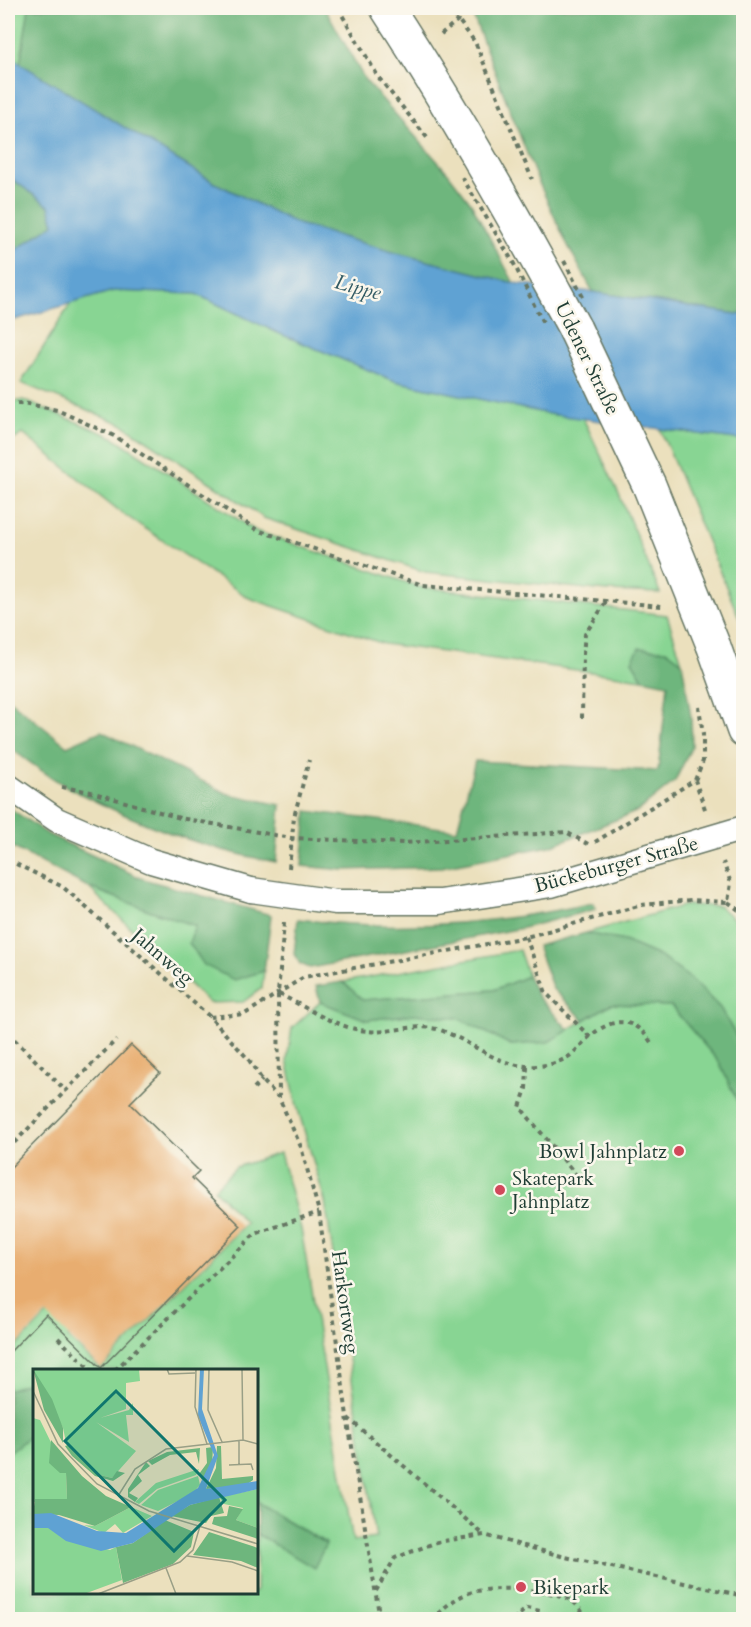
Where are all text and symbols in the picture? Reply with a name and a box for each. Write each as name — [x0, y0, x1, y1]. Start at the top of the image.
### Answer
water label: Lippe — [332, 267, 385, 308]
street label: Udener Straße — [549, 297, 627, 419]
street label: Bückeburger Straße — [531, 830, 701, 899]
street label: Jahnweg — [124, 920, 200, 991]
place label: Bowl Jahnplatz — [539, 1138, 667, 1165]
marker: Bowl Jahnplatz — [672, 1144, 686, 1158]
place label: Skatepark Jahnplatz — [509, 1165, 594, 1215]
marker: Skatepark Jahnplatz — [493, 1183, 507, 1197]
street label: Harkortweg — [325, 1249, 366, 1356]
inset map — [33, 1369, 258, 1594]
place label: Bikepark — [533, 1574, 610, 1601]
marker: Bikepark — [514, 1580, 528, 1594]

